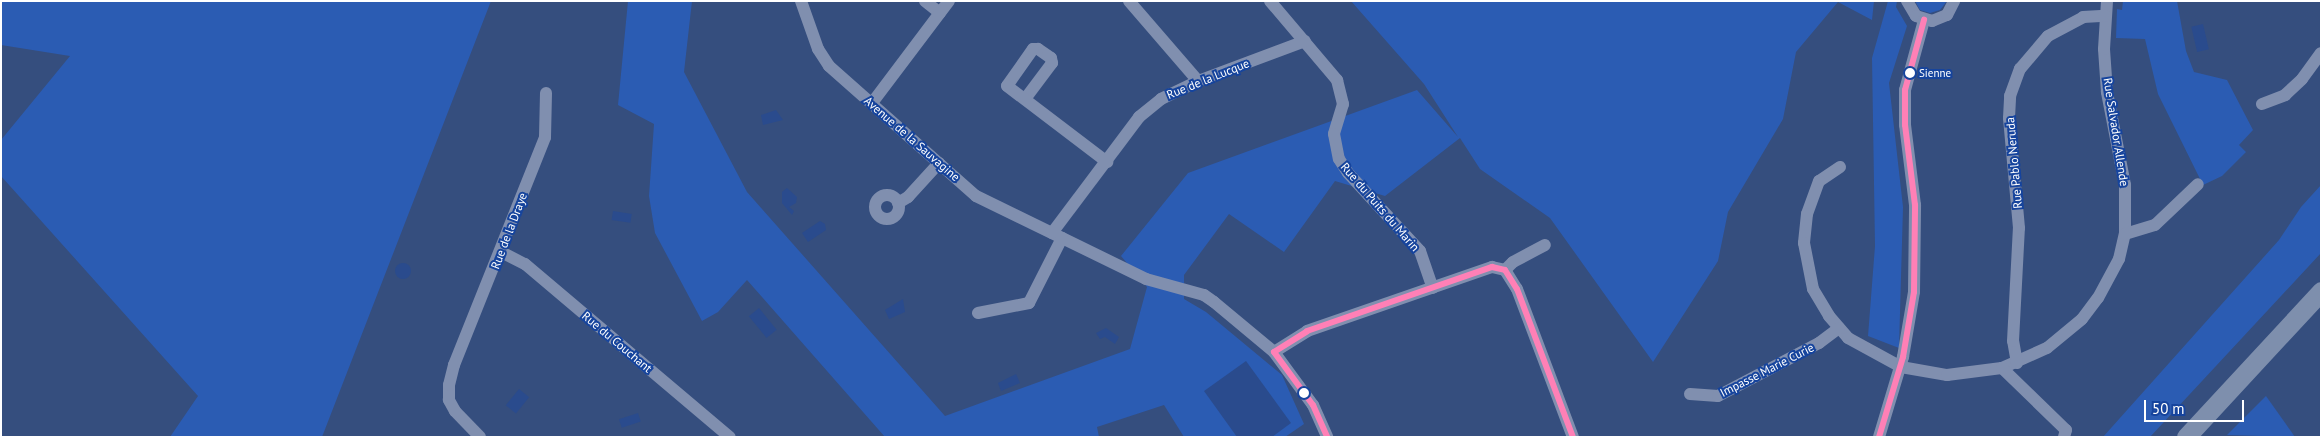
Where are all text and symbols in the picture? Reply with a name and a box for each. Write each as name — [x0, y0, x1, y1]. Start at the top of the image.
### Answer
street label: Rue de la Lucque — [1165, 56, 1251, 102]
place label: Sienne — [1919, 66, 1951, 80]
marker: Sienne — [1905, 68, 1915, 78]
street label: Rue Salvador Allende — [2100, 77, 2132, 187]
street label: Avenue de la Sauvagine — [861, 94, 963, 184]
street label: Rue Pablo Neruda — [2003, 117, 2025, 209]
street label: Rue du Puits du Marin — [1338, 160, 1422, 254]
street label: Rue de la Draye — [488, 191, 530, 271]
street label: Rue du Couchant — [579, 309, 655, 375]
street label: Impasse Marie Curie — [1718, 340, 1816, 400]
unlabelled marker — [1299, 388, 1309, 398]
scale bar — [2147, 390, 2247, 422]
text: 50 m — [2152, 399, 2185, 418]

